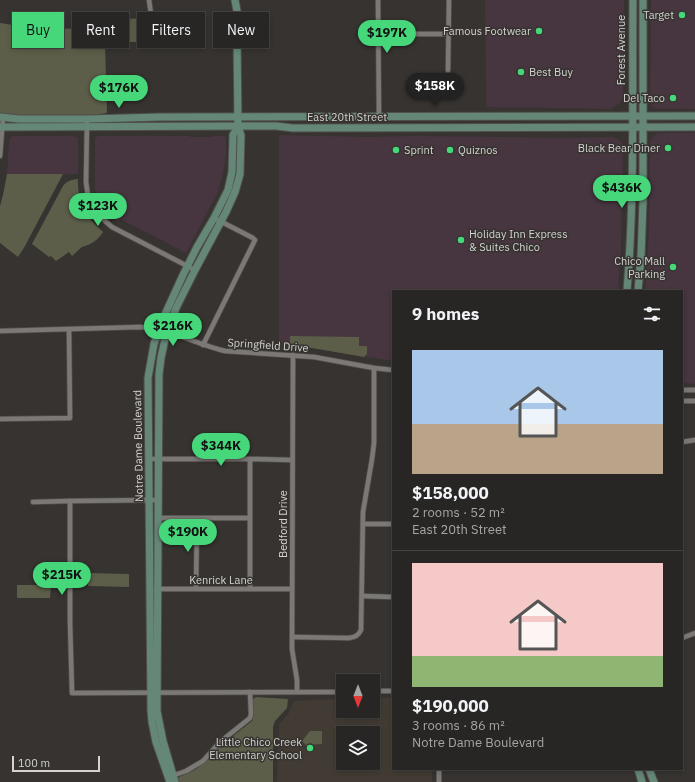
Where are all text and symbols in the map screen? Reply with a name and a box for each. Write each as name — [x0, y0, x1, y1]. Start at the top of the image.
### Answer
place label: Target — [643, 8, 674, 22]
marker: Target — [677, 10, 687, 20]
chip: Buy — [12, 12, 64, 48]
chip: Rent — [72, 12, 129, 48]
chip: Filters — [137, 12, 205, 48]
chip: New — [213, 12, 269, 48]
street label: Forest Avenue — [614, 15, 628, 85]
pin: $197K — [359, 20, 415, 54]
text: $197K — [367, 24, 407, 41]
place label: Famous Footwear — [443, 24, 531, 38]
marker: Famous Footwear — [534, 26, 544, 36]
place label: Best Buy — [529, 65, 573, 79]
marker: Best Buy — [516, 67, 526, 77]
pin: $158K — [407, 73, 463, 107]
pin: $176K — [91, 75, 147, 109]
text: $158K — [415, 77, 455, 94]
text: $176K — [99, 79, 139, 96]
place label: Del Taco — [623, 91, 665, 105]
marker: Del Taco — [668, 93, 678, 103]
street label: East 20th Street — [307, 110, 387, 124]
place label: Black Bear Diner — [578, 141, 660, 155]
place label: Sprint — [404, 143, 434, 157]
place label: Quiznos — [458, 143, 498, 157]
marker: Black Bear Diner — [663, 143, 673, 153]
marker: Sprint — [391, 145, 401, 155]
marker: Quiznos — [445, 145, 455, 155]
pin: $436K — [594, 175, 650, 209]
text: $436K — [602, 179, 642, 196]
pin: $123K — [70, 193, 126, 227]
text: $123K — [78, 197, 118, 214]
place label: Holiday Inn Express & Suites Chico — [469, 227, 568, 254]
marker: Holiday Inn Express & Suites Chico — [456, 235, 466, 245]
place label: Chico Mall Parking — [614, 254, 665, 281]
marker: Chico Mall Parking — [668, 262, 678, 272]
text: 9 homes — [412, 303, 479, 325]
icon: filters — [641, 303, 663, 325]
pin: $216K — [145, 313, 201, 347]
text: $216K — [153, 317, 193, 334]
street label: Springfield Drive — [227, 335, 309, 355]
icon: home — [502, 376, 574, 448]
street label: Notre Dame Boulevard — [130, 390, 146, 502]
pin: $344K — [193, 433, 249, 467]
text: $344K — [201, 437, 241, 454]
text: $158,000 — [412, 482, 489, 504]
street label: Bedford Drive — [276, 490, 290, 558]
text: 2 rooms · 52 m² — [412, 504, 505, 521]
pin: $190K — [160, 519, 216, 553]
text: East 20th Street — [412, 521, 507, 538]
text: $190K — [168, 523, 208, 540]
pin: $215K — [34, 562, 90, 596]
text: $215K — [42, 566, 82, 583]
street label: Kenrick Lane — [189, 573, 253, 587]
icon: home — [502, 589, 574, 661]
north arrow — [336, 674, 380, 718]
map controls — [336, 674, 380, 770]
text: $190,000 — [412, 695, 489, 717]
text: 3 rooms · 86 m² — [412, 717, 505, 734]
button: layers — [336, 726, 380, 770]
text: Notre Dame Boulevard — [412, 734, 544, 751]
place label: Little Chico Creek Elementary School — [209, 735, 302, 762]
marker: Little Chico Creek Elementary School — [305, 743, 315, 753]
scale bar — [12, 754, 100, 773]
text: 100 m — [18, 756, 50, 770]

